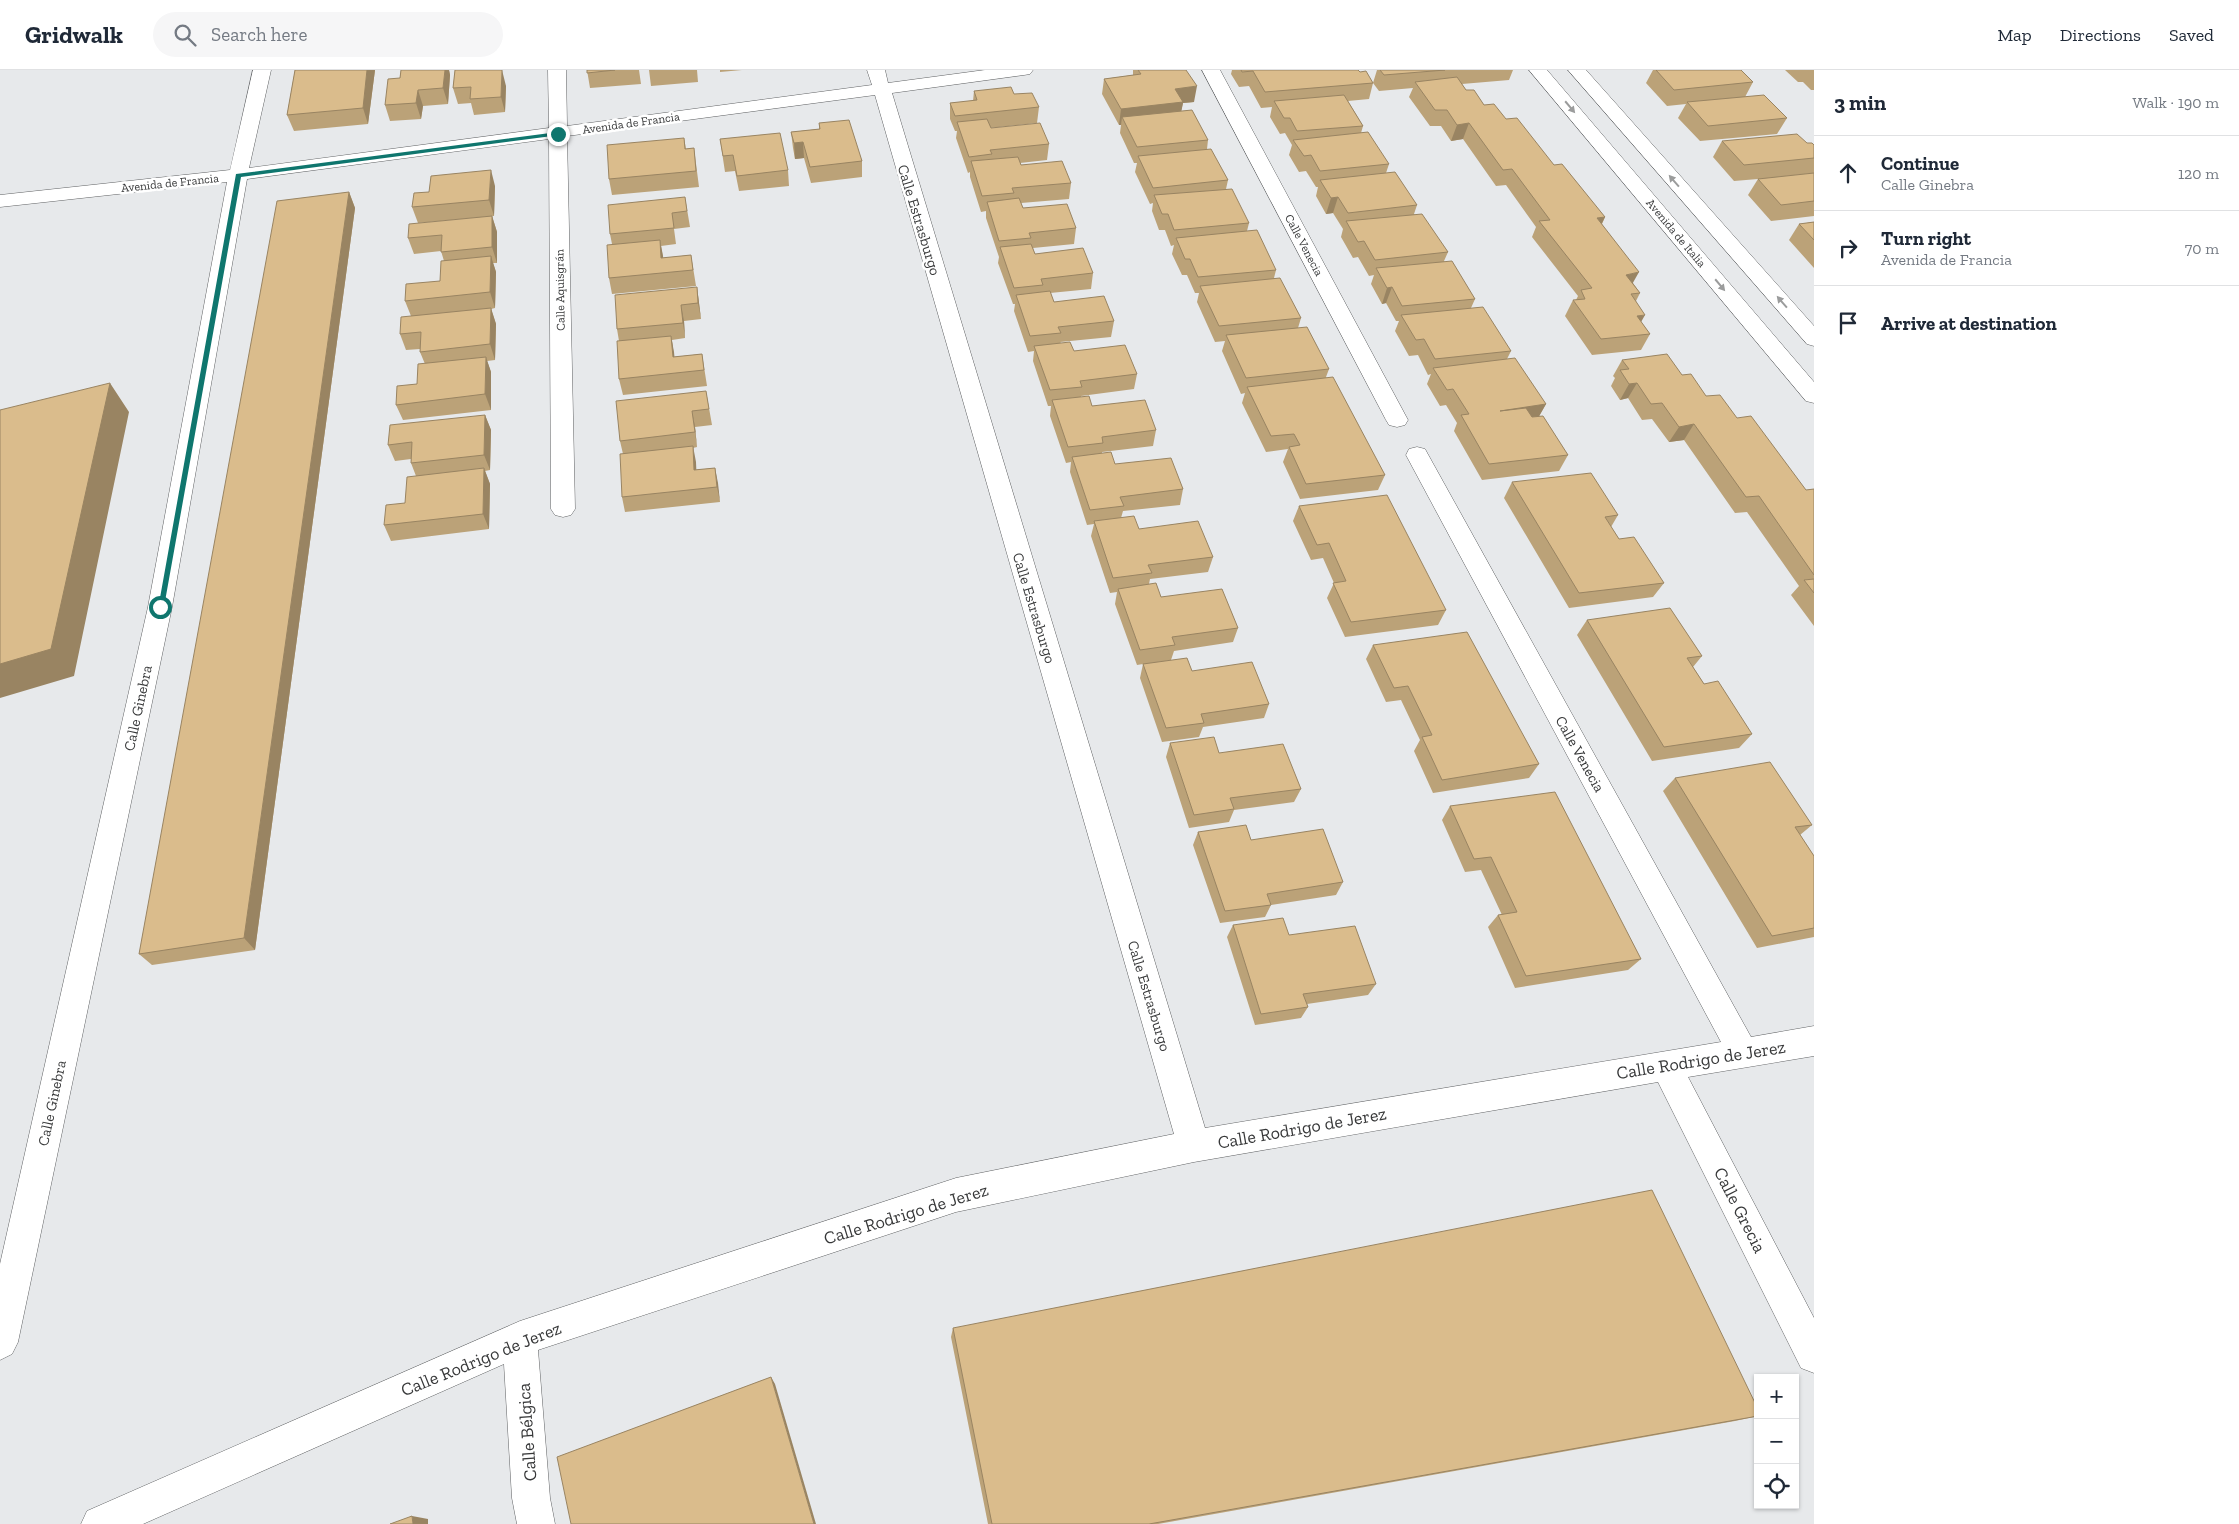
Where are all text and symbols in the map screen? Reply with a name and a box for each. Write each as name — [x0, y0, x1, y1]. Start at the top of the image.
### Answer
search box — [153, 12, 503, 57]
text: Gridwalk — [25, 20, 123, 49]
icon: search — [171, 21, 199, 49]
text: Search here — [211, 23, 307, 46]
text: Map — [1997, 24, 2032, 46]
text: Directions — [2060, 24, 2141, 46]
text: Saved — [2169, 24, 2214, 46]
text: 3 min — [1834, 90, 1886, 115]
text: Walk · 190 m — [2132, 93, 2219, 112]
one-way arrow — [1564, 101, 1575, 114]
street label: Avenida de Francia — [581, 109, 681, 137]
route end — [547, 123, 570, 146]
text: Continue — [1881, 152, 1959, 175]
icon: ahead — [1834, 159, 1862, 187]
street label: Calle Estrasburgo — [894, 162, 945, 278]
text: 120 m — [2178, 164, 2219, 183]
street label: Avenida de Francia — [120, 171, 220, 195]
one-way arrow — [1668, 175, 1680, 187]
text: Calle Ginebra — [1881, 175, 1974, 194]
street label: Avenida de Italia — [1643, 196, 1709, 270]
street label: Calle Venecia — [1282, 212, 1326, 278]
text: Turn right — [1881, 227, 1971, 250]
icon: right — [1834, 234, 1862, 262]
text: 70 m — [2185, 239, 2219, 258]
street label: Calle Aquisgrán — [552, 249, 568, 331]
text: Avenida de Francia — [1881, 250, 2012, 269]
one-way arrow — [1714, 278, 1726, 290]
one-way arrow — [1776, 297, 1788, 309]
icon: arrive — [1834, 309, 1862, 337]
text: Arrive at destination — [1881, 312, 2057, 335]
street label: Calle Estrasburgo — [1009, 550, 1060, 666]
route start — [149, 596, 172, 619]
street label: Calle Ginebra — [120, 664, 156, 752]
street label: Calle Venecia — [1552, 713, 1608, 795]
street label: Calle Estrasburgo — [1124, 938, 1175, 1054]
street label: Calle Rodrigo de Jerez — [1615, 1036, 1787, 1084]
street label: Calle Ginebra — [34, 1059, 70, 1147]
street label: Calle Rodrigo de Jerez — [1216, 1102, 1388, 1154]
street label: Calle Grecia — [1709, 1164, 1771, 1257]
street label: Calle Rodrigo de Jerez — [821, 1178, 991, 1250]
street label: Calle Rodrigo de Jerez — [398, 1317, 564, 1401]
map controls — [1754, 1374, 1799, 1509]
button: + — [1754, 1374, 1799, 1419]
street label: Calle Bélgica — [513, 1382, 541, 1482]
button: − — [1754, 1419, 1799, 1464]
button: locate — [1754, 1464, 1799, 1509]

